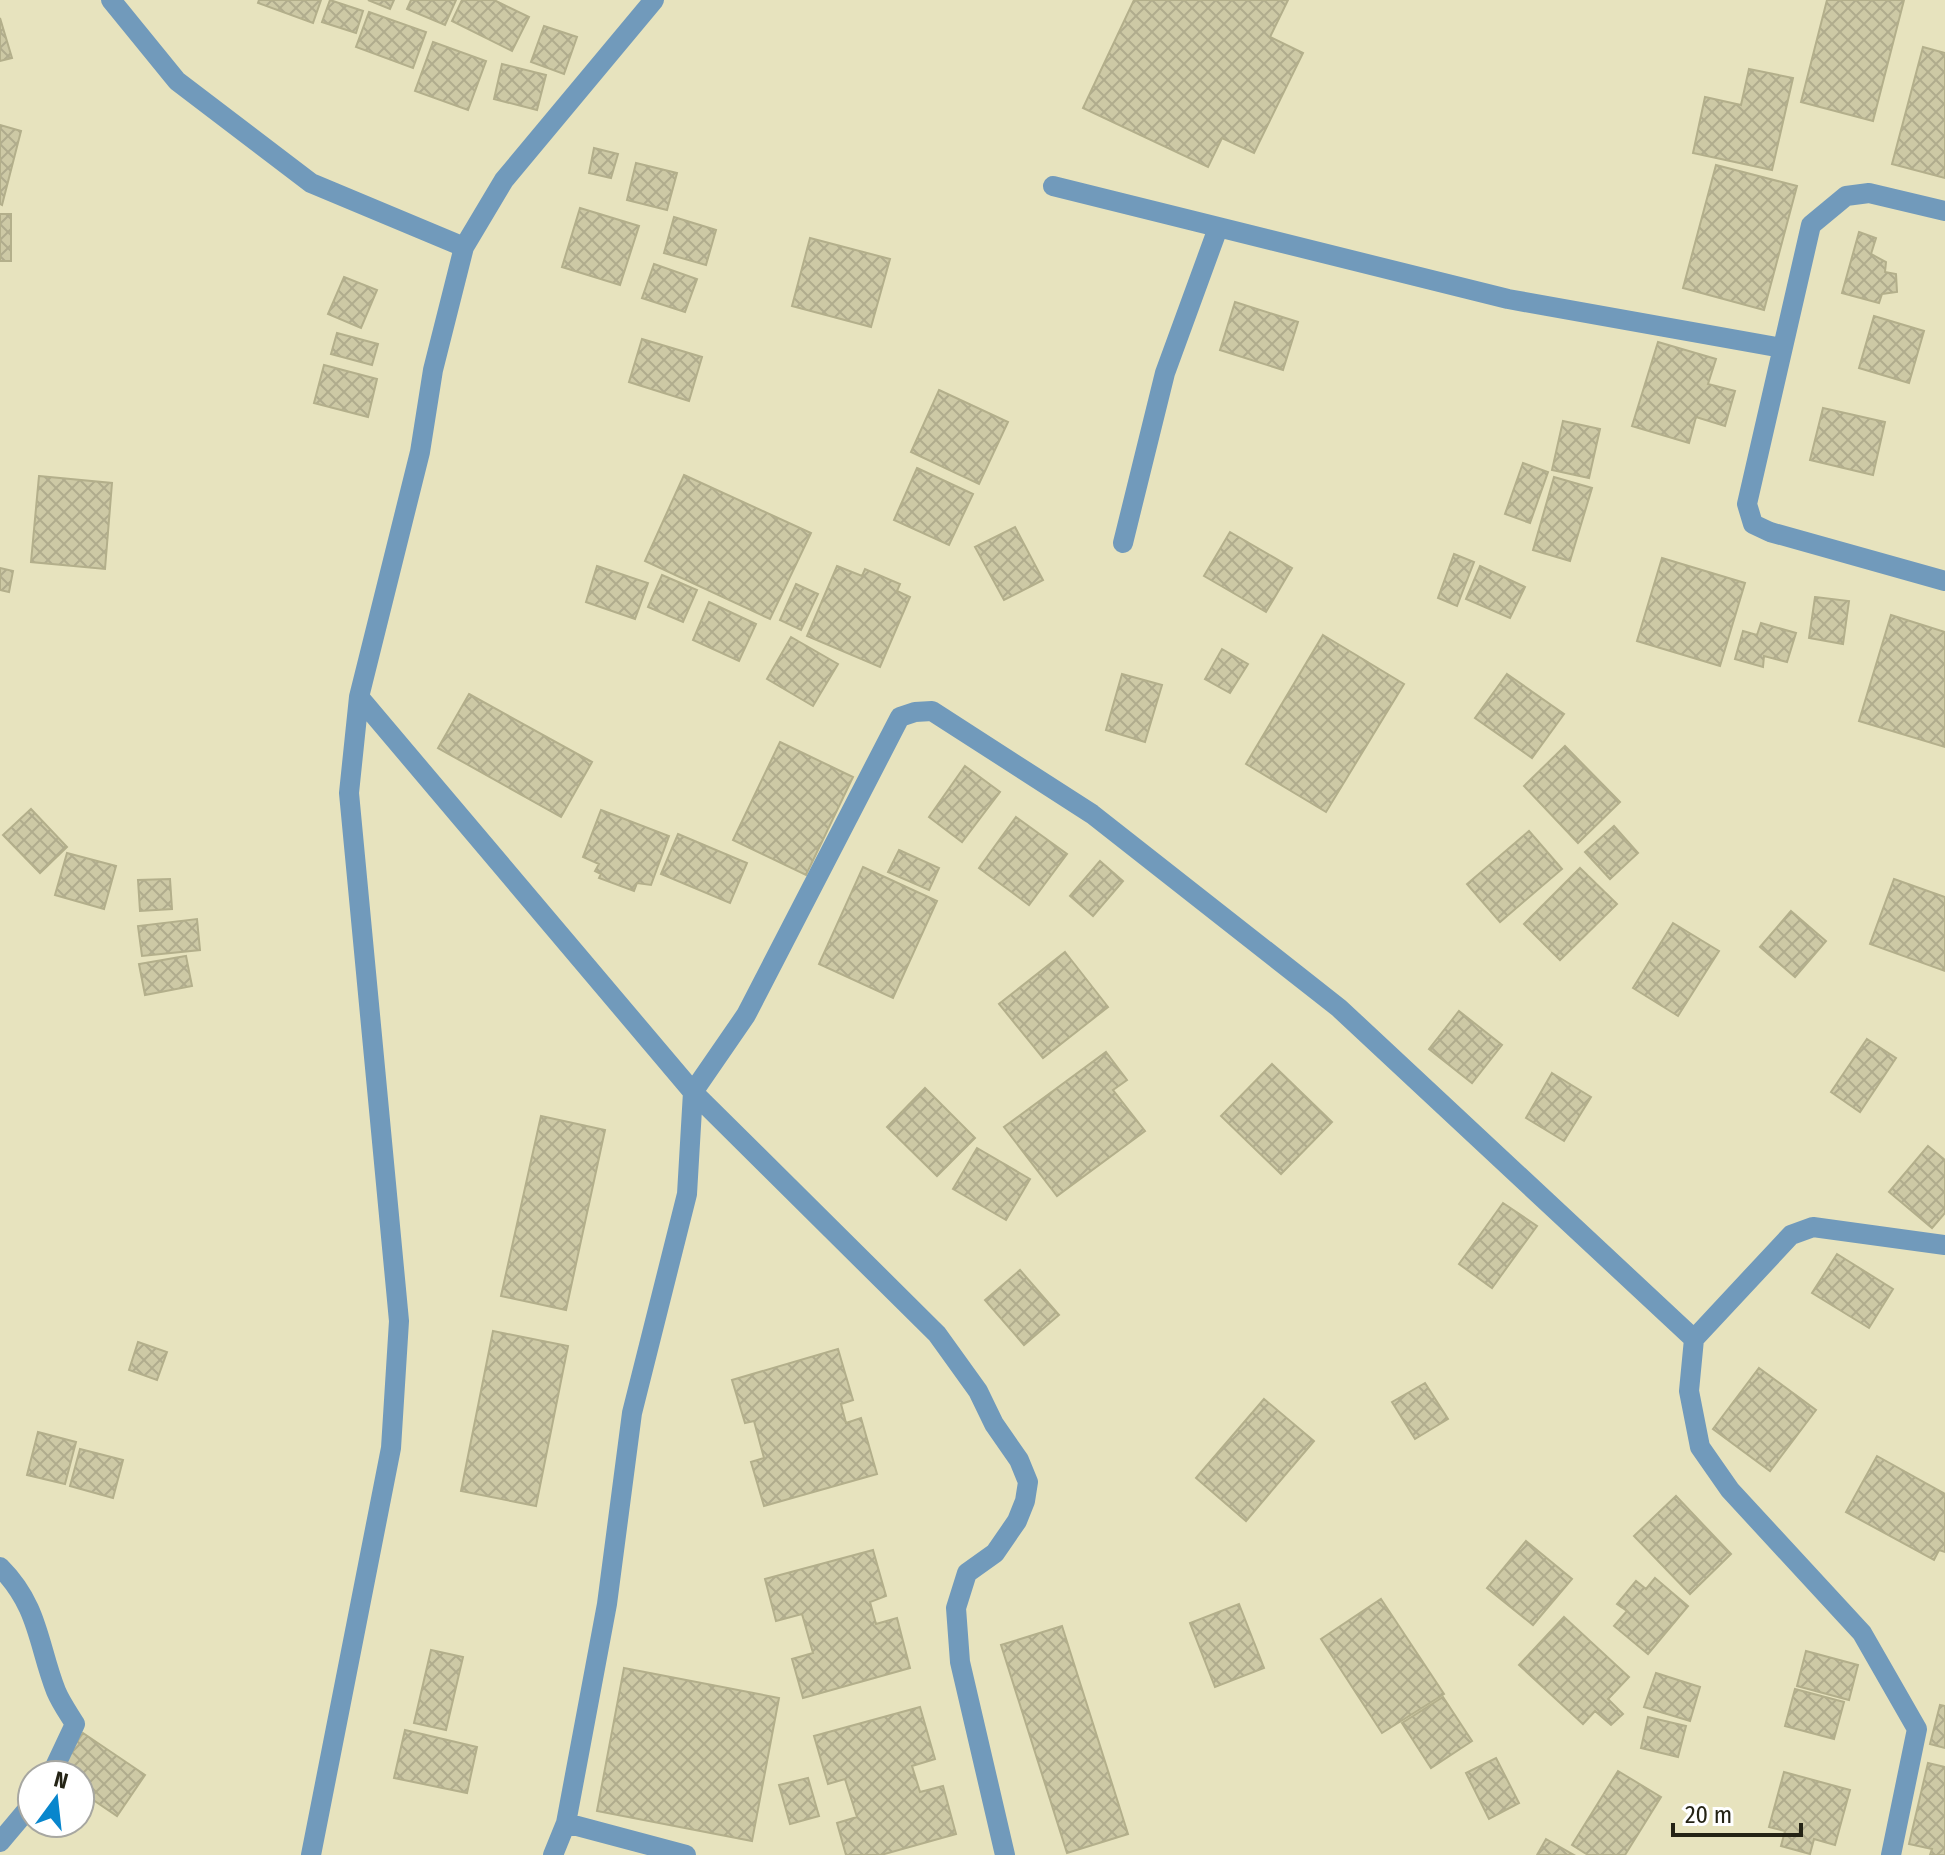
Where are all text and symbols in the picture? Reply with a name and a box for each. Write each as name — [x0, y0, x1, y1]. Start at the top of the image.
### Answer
north arrow — [16, 1759, 96, 1839]
text: N — [51, 1765, 71, 1795]
scale bar — [1673, 1787, 1801, 1837]
text: 20 m — [1685, 1801, 1732, 1829]

